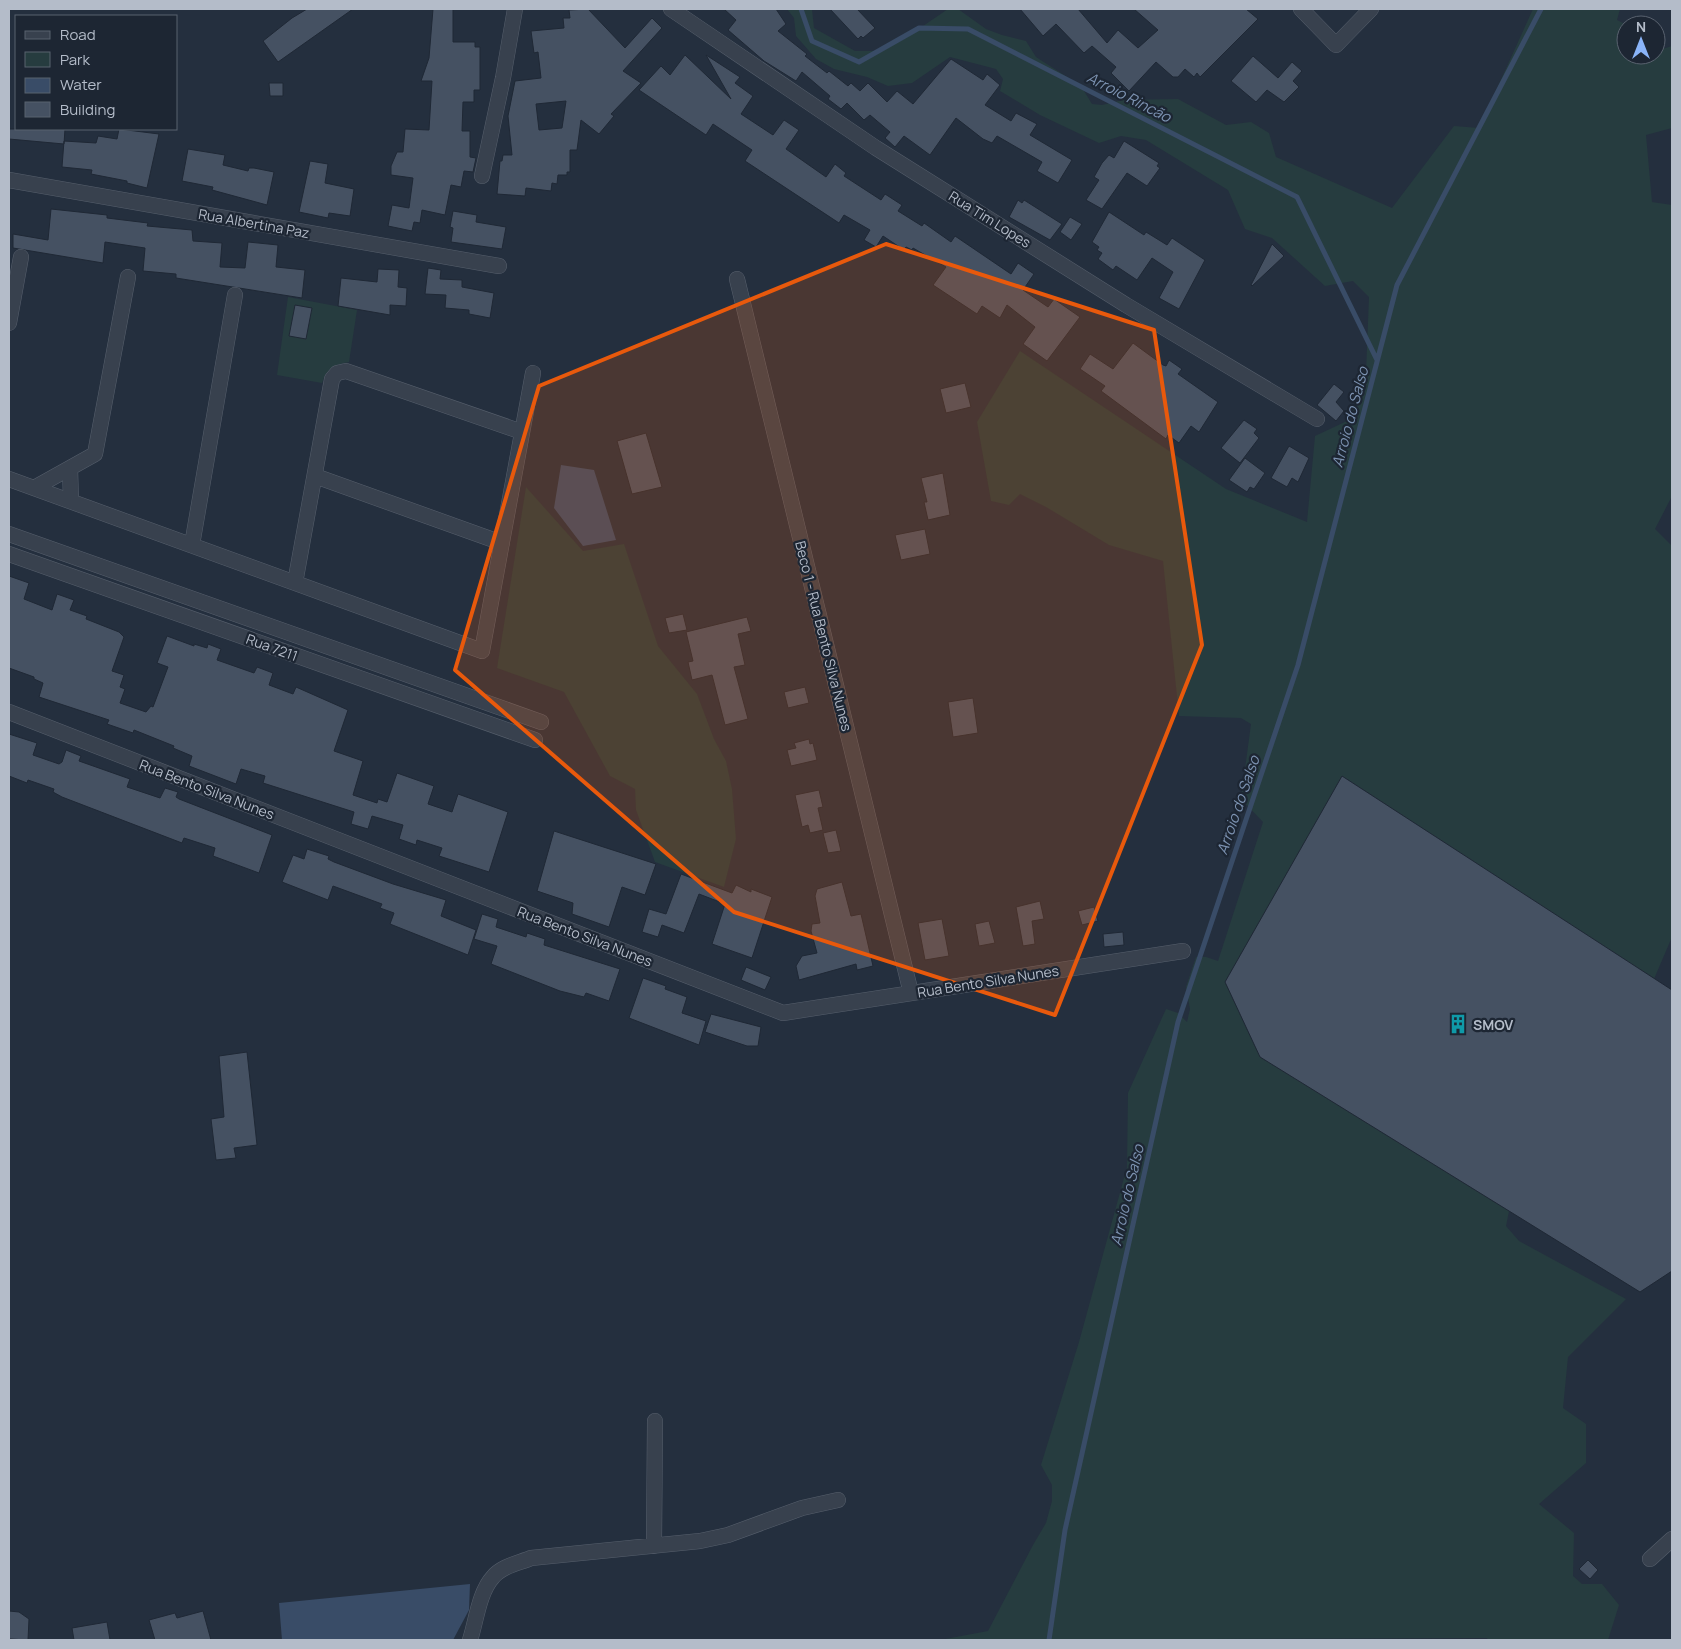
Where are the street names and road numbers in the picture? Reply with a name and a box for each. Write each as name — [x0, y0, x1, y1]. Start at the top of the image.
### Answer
street label: Rua Tim Lopes — [945, 186, 1035, 252]
street label: Rua Albertina Paz — [197, 204, 311, 242]
street label: Beco 1 - Rua Bento Silva Nunes — [791, 539, 857, 733]
street label: Rua 7211 — [244, 629, 300, 665]
street label: Rua Bento Silva Nunes — [137, 754, 277, 824]
street label: Rua Bento Silva Nunes — [515, 901, 655, 971]
street label: Rua Bento Silva Nunes — [916, 960, 1060, 1002]

